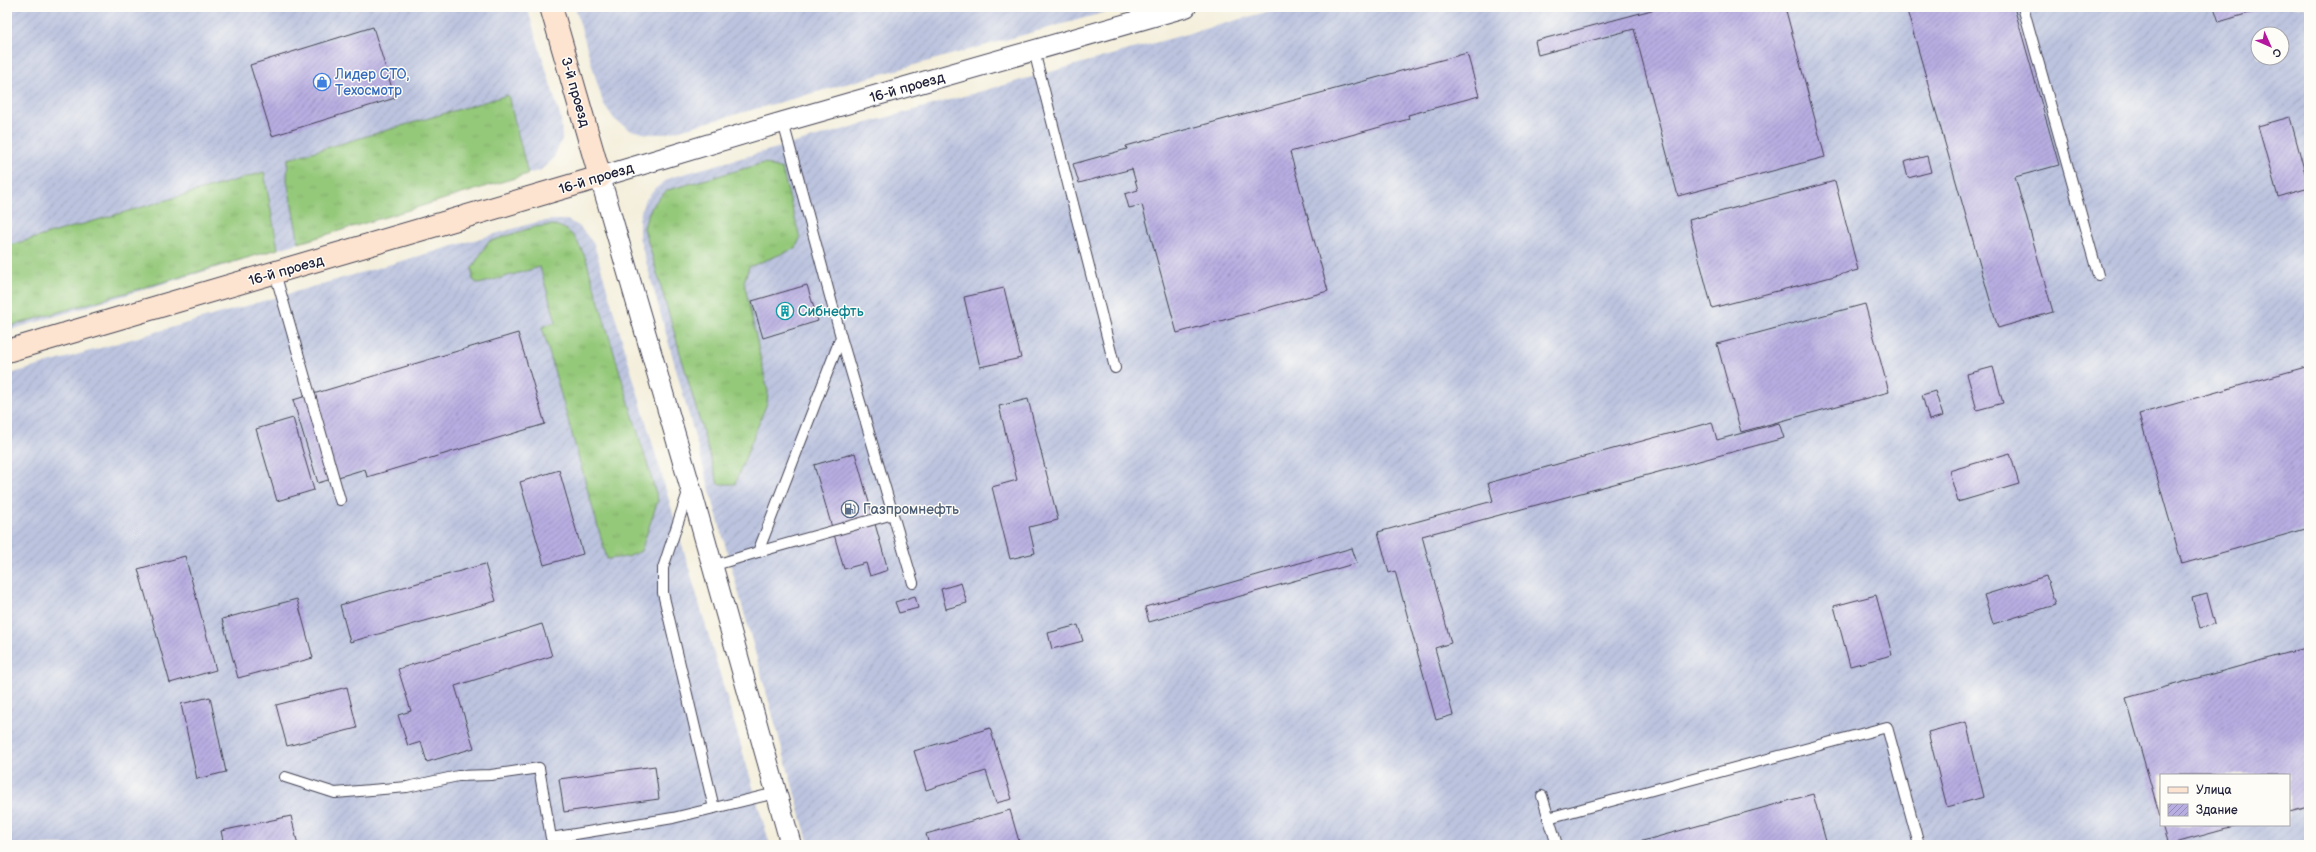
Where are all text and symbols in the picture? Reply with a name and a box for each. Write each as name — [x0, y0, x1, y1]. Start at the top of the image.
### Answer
north arrow — [2250, 26, 2290, 66]
text: С — [2269, 45, 2284, 60]
street label: 3-й проезд — [557, 55, 594, 129]
place label: Лидер СТО, Техосмотр — [334, 66, 409, 99]
street label: 16-й проезд — [868, 69, 947, 106]
shop icon: Лидер СТО, Техосмотр — [312, 72, 332, 92]
street label: 16-й проезд — [557, 159, 636, 198]
street label: 16-й проезд — [247, 252, 326, 289]
building icon: Сибнефть — [775, 301, 795, 321]
place label: Сибнефть — [798, 303, 864, 320]
fuel station icon: Газпромнефть — [840, 499, 860, 519]
place label: Газпромнефть — [863, 501, 959, 518]
legend — [2160, 774, 2290, 826]
text: Улица — [2196, 783, 2232, 798]
text: Здание — [2196, 803, 2238, 818]

